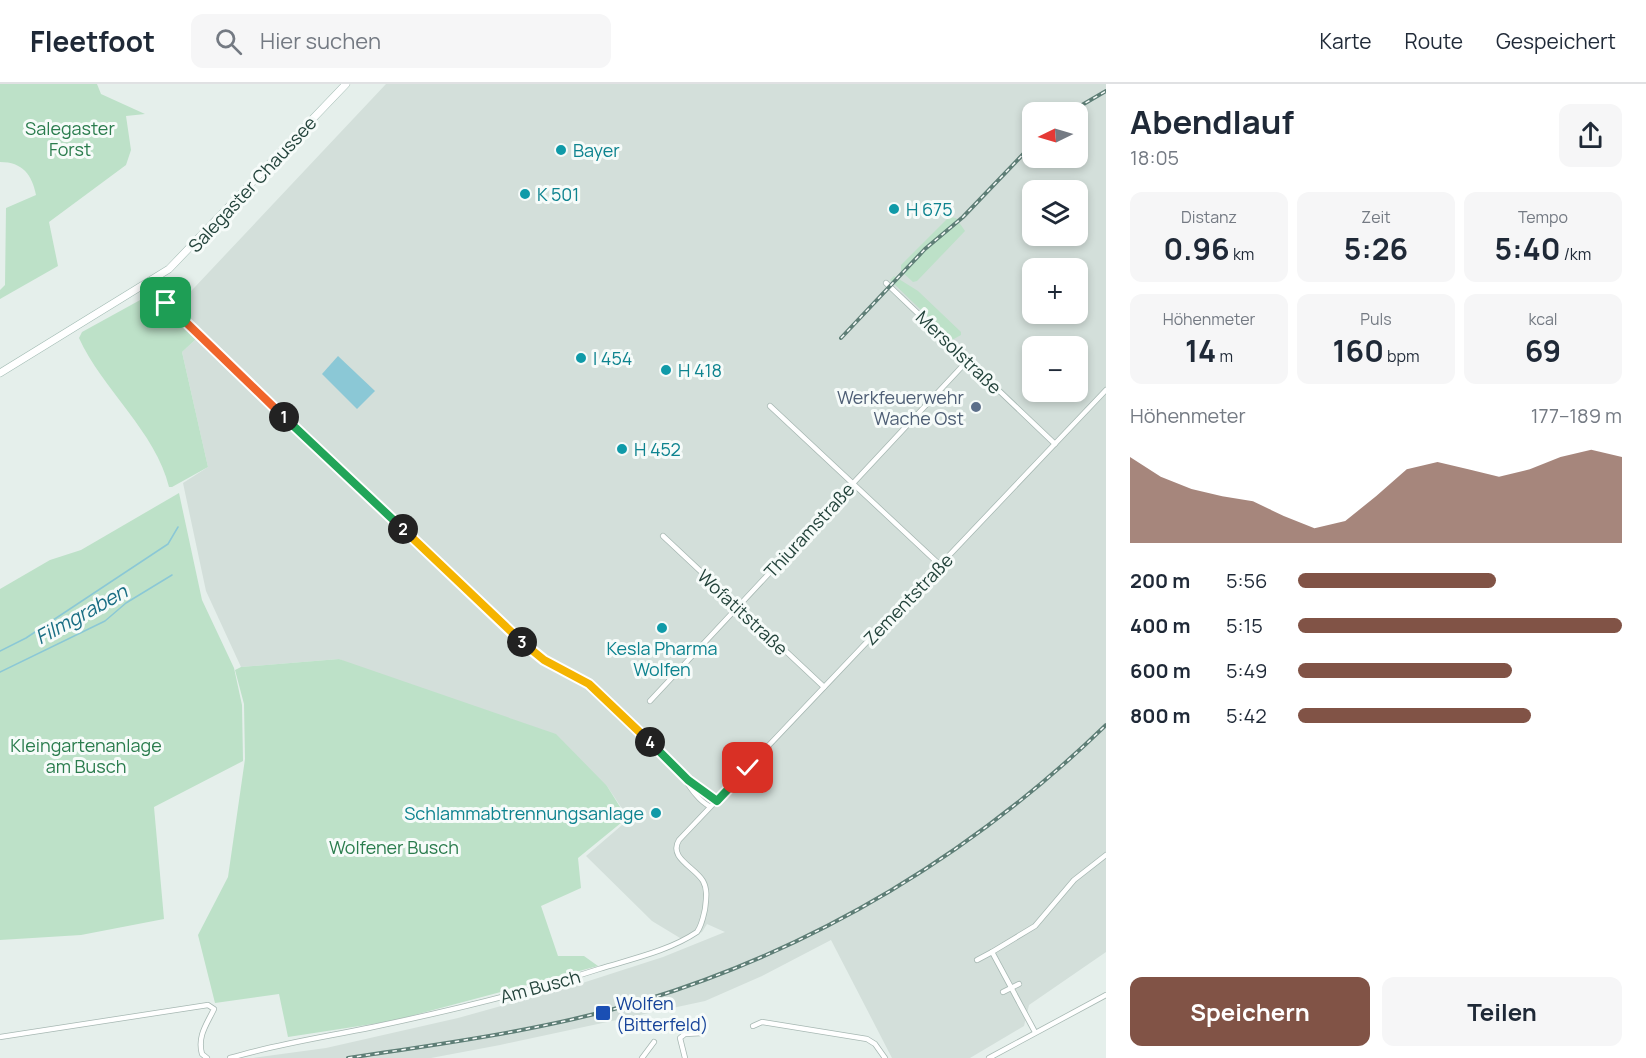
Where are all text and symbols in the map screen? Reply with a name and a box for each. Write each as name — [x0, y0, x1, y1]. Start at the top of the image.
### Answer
search box — [191, 14, 611, 68]
text: Fleetfoot — [30, 22, 155, 60]
icon: search — [212, 25, 245, 58]
text: Hier suchen — [260, 26, 381, 56]
text: Karte — [1320, 27, 1372, 55]
text: Route — [1405, 27, 1463, 55]
text: Gespeichert — [1496, 27, 1616, 55]
text: Abendlauf — [1130, 99, 1294, 144]
north arrow — [1022, 102, 1088, 168]
map controls — [1022, 102, 1088, 402]
button: share — [1559, 104, 1622, 167]
street label: Salegaster Chaussee — [183, 111, 321, 257]
park label: Salegaster Forst — [25, 116, 115, 161]
place label: Bayer — [573, 138, 620, 162]
marker: Bayer — [554, 143, 568, 157]
text: 18:05 — [1130, 144, 1179, 171]
button: layers — [1022, 180, 1088, 246]
place label: K 501 — [537, 182, 579, 206]
marker: K 501 — [518, 187, 532, 201]
place label: H 675 — [906, 197, 953, 221]
marker: H 675 — [887, 202, 901, 216]
text: Distanz — [1181, 206, 1237, 228]
text: Zeit — [1361, 206, 1391, 228]
text: Tempo — [1518, 206, 1568, 228]
text: 0.96 — [1164, 228, 1230, 269]
text: 5:26 — [1344, 228, 1408, 269]
text: 5:40 — [1495, 228, 1560, 269]
text: km — [1230, 243, 1254, 265]
text: /km — [1560, 243, 1591, 265]
button: + — [1022, 258, 1088, 324]
pin — [140, 277, 191, 328]
icon: arrive — [149, 286, 182, 319]
street label: Mersolstraße — [911, 305, 1007, 399]
text: Höhenmeter — [1163, 308, 1255, 330]
text: Puls — [1360, 308, 1392, 330]
text: kcal — [1528, 308, 1558, 330]
text: 14 — [1185, 330, 1216, 371]
text: 160 — [1332, 330, 1384, 371]
text: 69 — [1525, 330, 1561, 371]
button: − — [1022, 336, 1088, 402]
text: m — [1216, 345, 1233, 367]
text: bpm — [1384, 345, 1420, 367]
place label: I 454 — [593, 346, 632, 370]
marker: I 454 — [574, 351, 588, 365]
place label: H 418 — [678, 358, 722, 382]
marker: H 418 — [659, 363, 673, 377]
place label: Werkfeuerwehr Wache Ost — [837, 385, 965, 430]
marker: Werkfeuerwehr Wache Ost — [969, 400, 983, 414]
pin: 1 — [269, 402, 299, 432]
text: Höhenmeter — [1130, 402, 1246, 429]
text: 177–189 m — [1531, 402, 1622, 429]
text: 1 — [280, 406, 288, 428]
place label: H 452 — [634, 437, 681, 461]
marker: H 452 — [615, 442, 629, 456]
street label: Thiuramstraße — [759, 477, 859, 583]
pin: 2 — [388, 514, 418, 544]
text: 2 — [398, 518, 408, 540]
street label: Zementstraße — [858, 548, 958, 650]
street label: Wofatitstraße — [693, 564, 793, 660]
text: 200 m — [1130, 567, 1190, 594]
text: 5:56 — [1226, 567, 1268, 594]
water label: Filmgraben — [30, 577, 133, 650]
text: 400 m — [1130, 612, 1190, 639]
text: 5:15 — [1226, 612, 1263, 639]
marker: Kesla Pharma Wolfen — [655, 621, 669, 635]
pin: 3 — [507, 627, 537, 657]
text: 3 — [517, 631, 527, 653]
place label: Kesla Pharma Wolfen — [606, 636, 718, 681]
text: 600 m — [1130, 657, 1191, 684]
text: 5:49 — [1226, 657, 1268, 684]
text: 800 m — [1130, 702, 1191, 729]
text: 5:42 — [1226, 702, 1267, 729]
pin: 4 — [635, 727, 665, 757]
text: 4 — [645, 731, 655, 753]
park label: Kleingartenanlage am Busch — [10, 733, 162, 778]
pin — [722, 742, 773, 793]
icon: check — [731, 751, 764, 784]
place label: Schlammabtrennungsanlage — [404, 801, 644, 825]
marker: Schlammabtrennungsanlage — [649, 806, 663, 820]
park label: Wolfener Busch — [329, 835, 459, 859]
street label: Am Busch — [497, 964, 583, 1008]
button: Speichern — [1130, 977, 1370, 1046]
button: Teilen — [1382, 977, 1622, 1046]
place label: Wolfen (Bitterfeld) — [616, 991, 708, 1036]
marker: Wolfen (Bitterfeld) — [594, 1004, 612, 1022]

